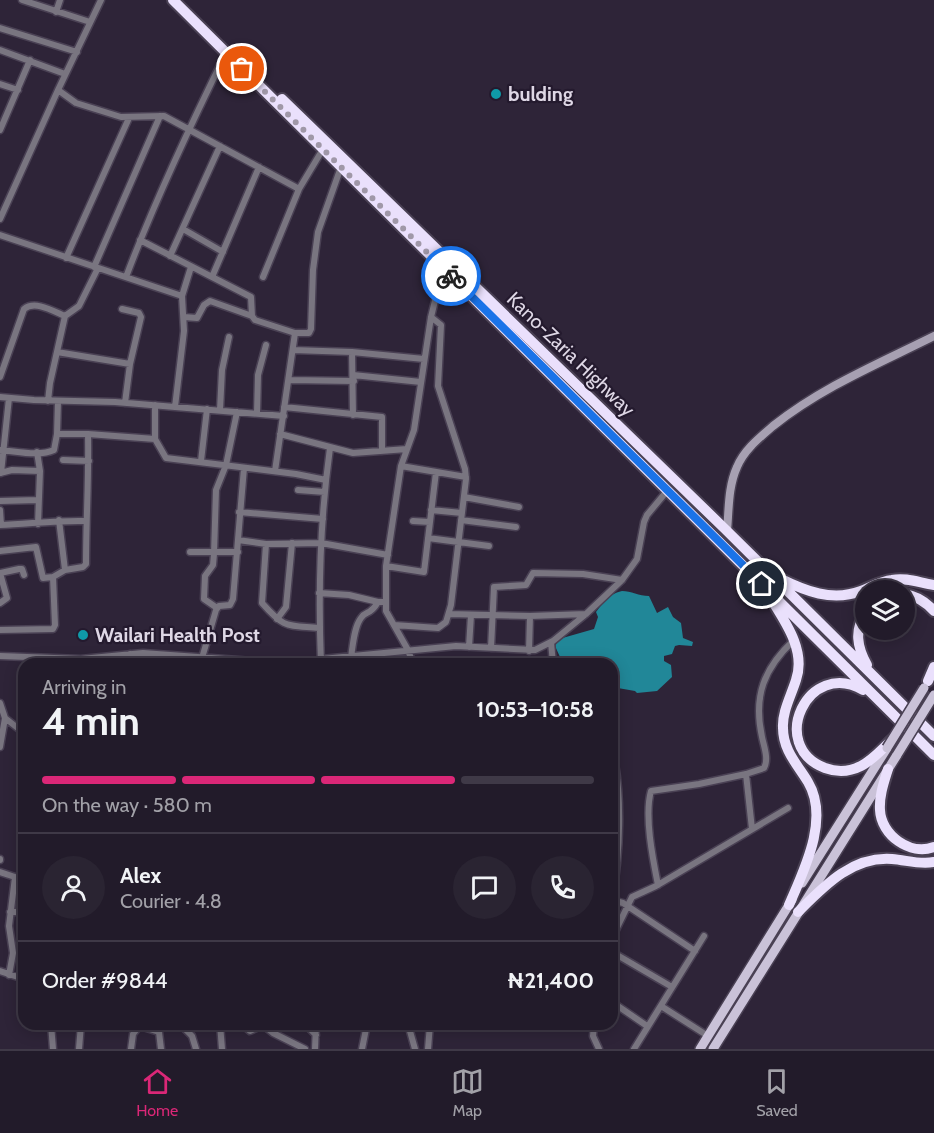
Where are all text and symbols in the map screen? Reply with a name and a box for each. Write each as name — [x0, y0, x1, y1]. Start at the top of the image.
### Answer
pin — [216, 43, 267, 94]
icon: bag — [225, 52, 258, 85]
place label: bulding — [508, 82, 573, 106]
marker: bulding — [489, 87, 503, 101]
courier — [421, 246, 481, 306]
icon: bike — [435, 260, 468, 293]
street label: Kano-Zaria Highway — [502, 287, 640, 421]
pin — [736, 558, 787, 609]
icon: home — [745, 567, 778, 600]
map controls — [855, 580, 915, 640]
button: layers — [855, 580, 915, 640]
place label: Wailari Health Post — [95, 623, 260, 647]
marker: Wailari Health Post — [76, 628, 90, 642]
text: Arriving in — [42, 675, 126, 699]
text: 10:53–10:58 — [476, 696, 594, 723]
text: 4 min — [42, 697, 140, 745]
text: On the way · 580 m — [42, 793, 212, 817]
button: person — [42, 856, 105, 919]
button: chat — [453, 856, 516, 919]
button: phone — [531, 856, 594, 919]
text: Alex — [120, 862, 161, 889]
text: Courier · 4.8 — [120, 889, 222, 913]
text: Order #9844 — [42, 967, 168, 994]
text: ₦21,400 — [507, 967, 594, 994]
tab: Home — [136, 1065, 178, 1120]
tab: Map — [451, 1065, 484, 1120]
tab: Saved — [756, 1065, 798, 1120]

